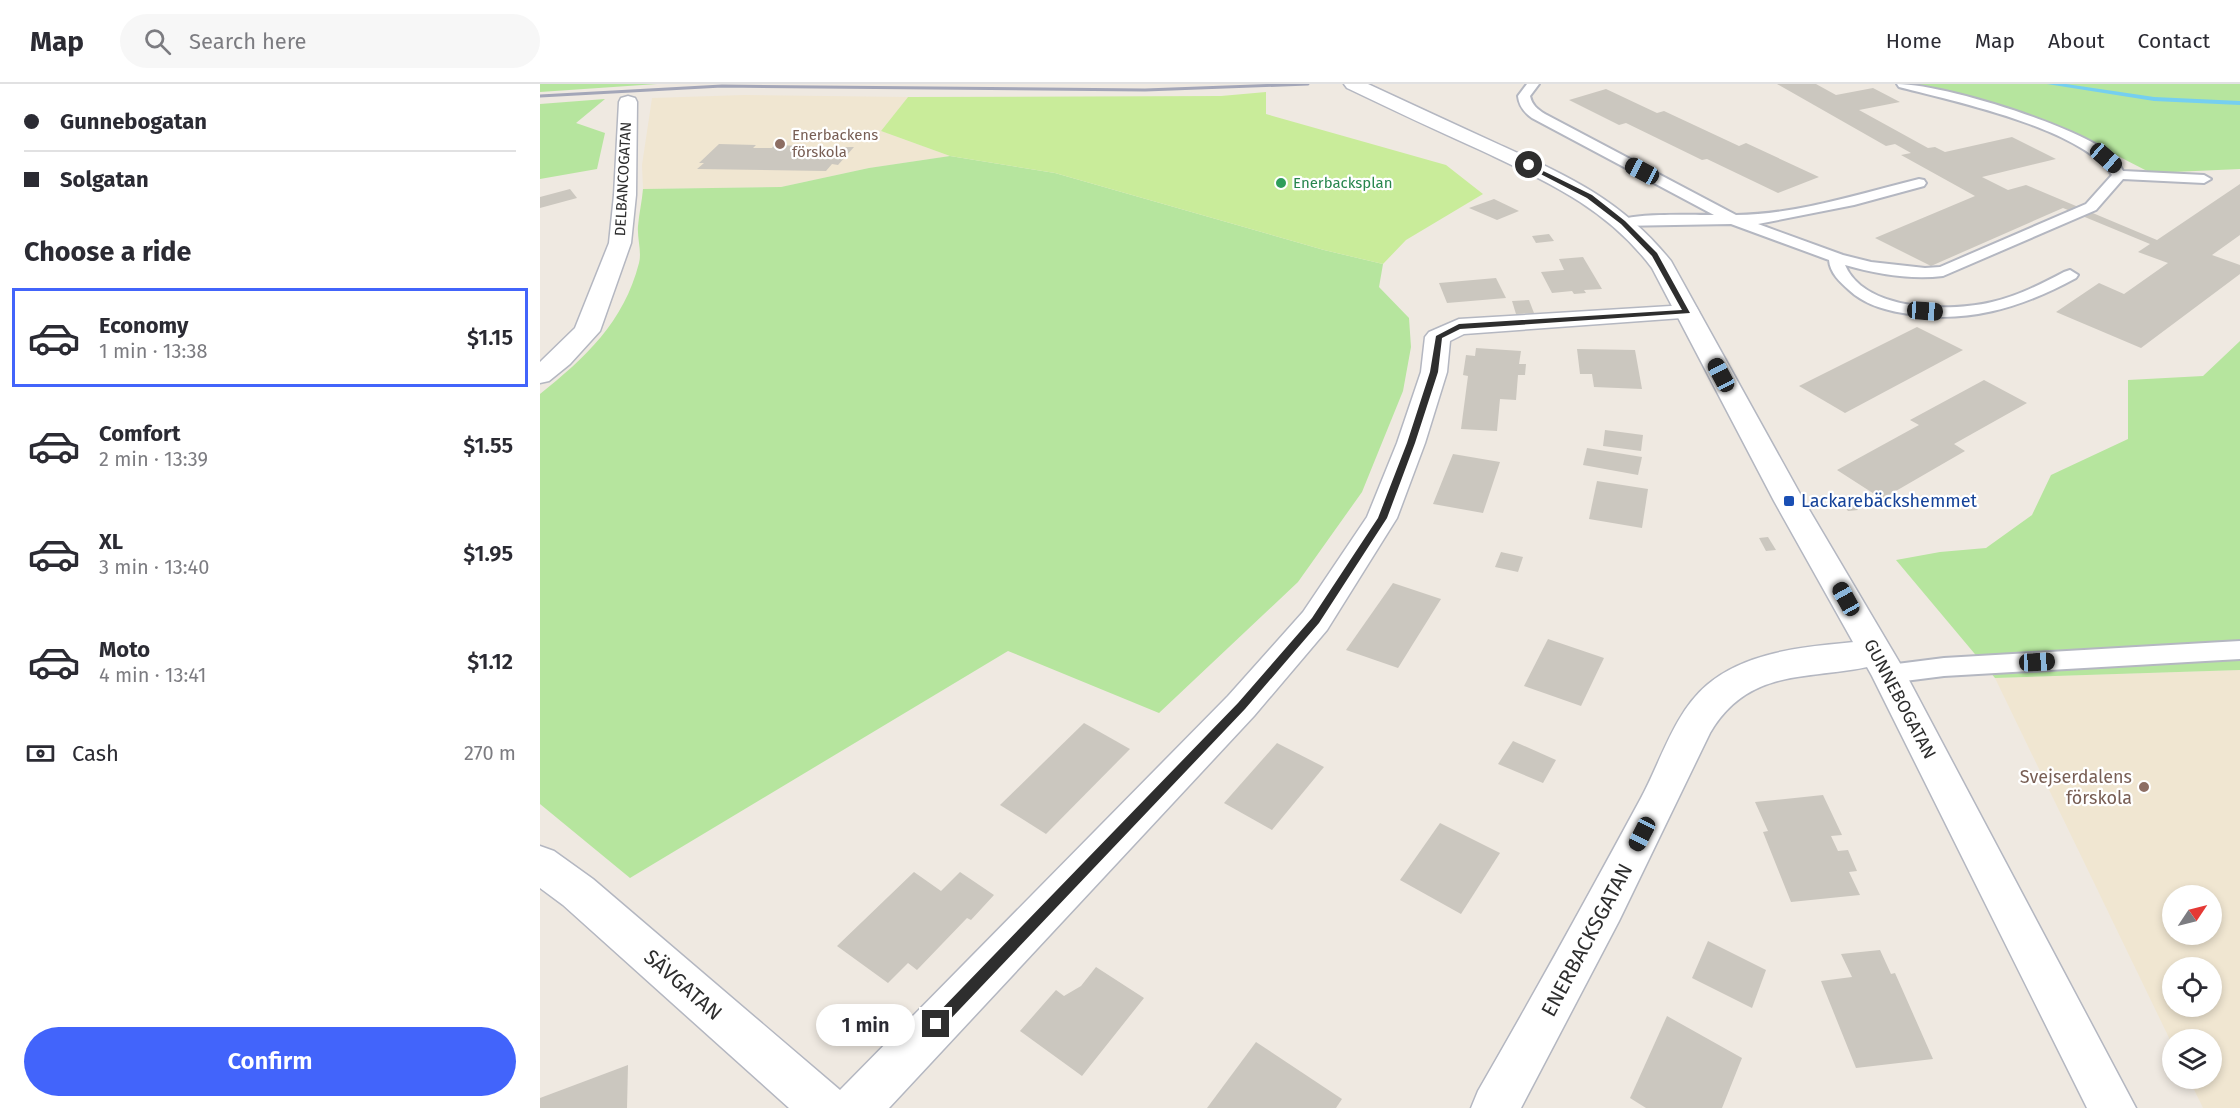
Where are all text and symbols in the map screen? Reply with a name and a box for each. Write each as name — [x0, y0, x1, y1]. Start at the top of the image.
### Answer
search box — [120, 14, 540, 68]
text: Map — [30, 25, 84, 58]
icon: search — [141, 25, 174, 58]
text: Search here — [189, 28, 307, 55]
text: Home — [1886, 28, 1942, 54]
text: Map — [1975, 28, 2015, 54]
text: About — [2048, 28, 2105, 54]
text: Contact — [2138, 28, 2210, 54]
text: Gunnebogatan — [60, 108, 207, 135]
street label: DELBANCOGATAN — [611, 121, 635, 237]
place label: Enerbackens förskola — [792, 126, 878, 161]
marker: Enerbackens förskola — [773, 137, 787, 151]
car — [2087, 139, 2125, 177]
route start — [1515, 151, 1542, 178]
car — [1622, 155, 1662, 187]
text: Solgatan — [60, 166, 149, 193]
place label: Enerbacksplan — [1293, 174, 1393, 192]
marker: Enerbacksplan — [1274, 176, 1288, 190]
text: Choose a ride — [24, 236, 191, 268]
car — [1906, 301, 1944, 321]
icon: car — [27, 311, 81, 365]
text: Economy — [99, 312, 188, 339]
text: $1.15 — [467, 324, 513, 351]
text: 1 min · 13:38 — [99, 339, 207, 363]
car — [1705, 355, 1737, 395]
icon: car — [27, 419, 81, 473]
text: Comfort — [99, 420, 180, 447]
text: $1.55 — [463, 432, 513, 459]
text: 2 min · 13:39 — [99, 447, 208, 471]
place label: Lackarebäckshemmet — [1801, 490, 1978, 512]
marker: Lackarebäckshemmet — [1782, 494, 1796, 508]
icon: car — [27, 527, 81, 581]
text: XL — [99, 528, 123, 555]
text: $1.95 — [463, 540, 513, 567]
text: 3 min · 13:40 — [99, 555, 209, 579]
car — [1829, 579, 1863, 619]
icon: car — [27, 635, 81, 689]
street label: GUNNEBOGATAN — [1859, 635, 1941, 763]
text: Moto — [99, 636, 150, 663]
text: $1.12 — [467, 648, 513, 675]
car — [2019, 652, 2055, 672]
text: 4 min · 13:41 — [99, 663, 206, 687]
icon: cash — [24, 737, 57, 770]
text: Cash — [72, 740, 119, 767]
text: 270 m — [464, 741, 516, 765]
place label: Svejserdalens förskola — [2020, 766, 2132, 809]
marker: Svejserdalens förskola — [2137, 780, 2151, 794]
car — [1626, 814, 1658, 854]
street label: ENERBACKSGATAN — [1536, 859, 1638, 1021]
north arrow — [2162, 885, 2222, 945]
map controls — [2162, 885, 2222, 1089]
street label: SÄVGATAN — [639, 944, 727, 1026]
button: locate — [2162, 957, 2222, 1017]
callout: 1 min — [816, 1003, 915, 1045]
route end — [922, 1010, 949, 1037]
text: 1 min — [841, 1013, 890, 1037]
button: Confirm — [24, 1027, 516, 1096]
button: layers — [2162, 1029, 2222, 1089]

